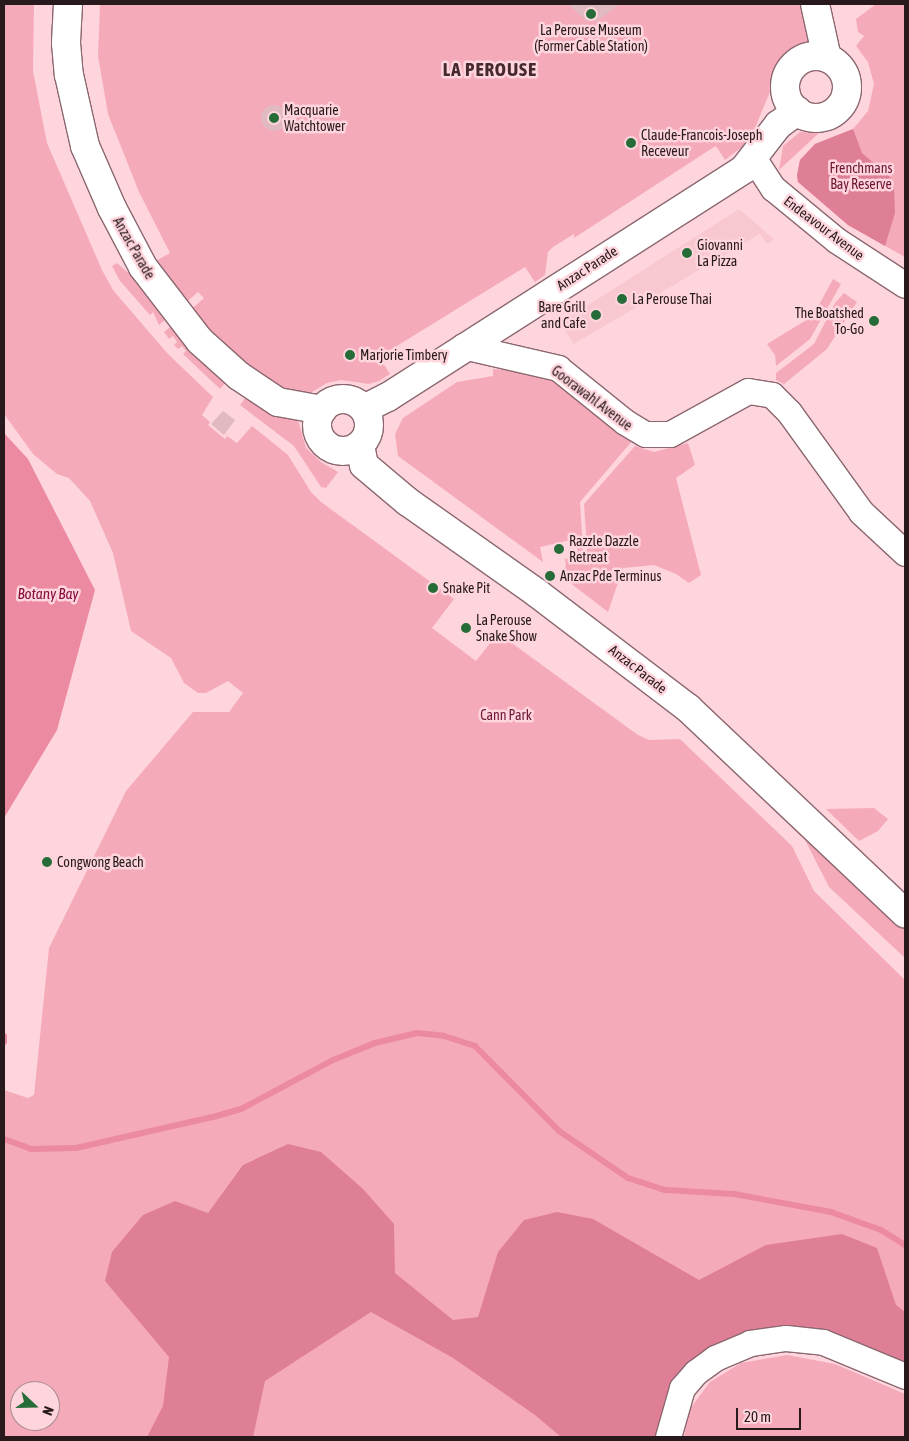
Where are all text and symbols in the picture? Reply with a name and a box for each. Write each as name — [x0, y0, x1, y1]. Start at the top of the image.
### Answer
marker: La Perouse Museum (Former Cable Station) — [585, 8, 597, 20]
place label: La Perouse Museum (Former Cable Station) — [534, 22, 648, 54]
district label: LA PEROUSE — [442, 59, 538, 81]
place label: Macquarie Watchtower — [284, 102, 345, 134]
marker: Macquarie Watchtower — [268, 112, 280, 124]
place label: Claude-Francois-Joseph Receveur — [641, 127, 762, 160]
marker: Claude-Francois-Joseph Receveur — [625, 137, 637, 149]
park label: Frenchmans Bay Reserve — [830, 160, 892, 192]
street label: Endeavour Avenue — [781, 192, 867, 264]
street label: Anzac Parade — [110, 214, 158, 282]
place label: Giovanni La Pizza — [697, 237, 743, 270]
street label: Anzac Parade — [554, 242, 620, 294]
marker: Giovanni La Pizza — [681, 247, 693, 259]
place label: La Perouse Thai — [632, 291, 712, 307]
marker: La Perouse Thai — [616, 293, 628, 305]
place label: Bare Grill and Cafe — [538, 299, 586, 332]
place label: The Boatshed To-Go — [795, 305, 864, 338]
marker: Bare Grill and Cafe — [590, 309, 602, 321]
marker: The Boatshed To-Go — [868, 315, 880, 327]
place label: Marjorie Timbery — [360, 347, 447, 363]
marker: Marjorie Timbery — [344, 349, 356, 361]
street label: Goorawahl Avenue — [548, 362, 636, 434]
place label: Razzle Dazzle Retreat — [569, 533, 639, 566]
marker: Razzle Dazzle Retreat — [553, 543, 565, 555]
place label: Anzac Pde Terminus — [560, 568, 662, 584]
marker: Anzac Pde Terminus — [544, 570, 556, 582]
place label: Snake Pit — [443, 580, 490, 596]
marker: Snake Pit — [427, 582, 439, 594]
water label: Botany Bay — [17, 585, 79, 603]
place label: La Perouse Snake Show — [476, 612, 537, 644]
marker: La Perouse Snake Show — [460, 622, 472, 634]
street label: Anzac Parade — [606, 641, 670, 697]
park label: Cann Park — [480, 707, 532, 723]
place label: Congwong Beach — [57, 854, 144, 870]
marker: Congwong Beach — [41, 856, 53, 868]
north arrow — [10, 1381, 60, 1431]
scale bar — [739, 1398, 804, 1430]
text: N — [39, 1404, 57, 1418]
text: 20 m — [744, 1408, 771, 1425]

